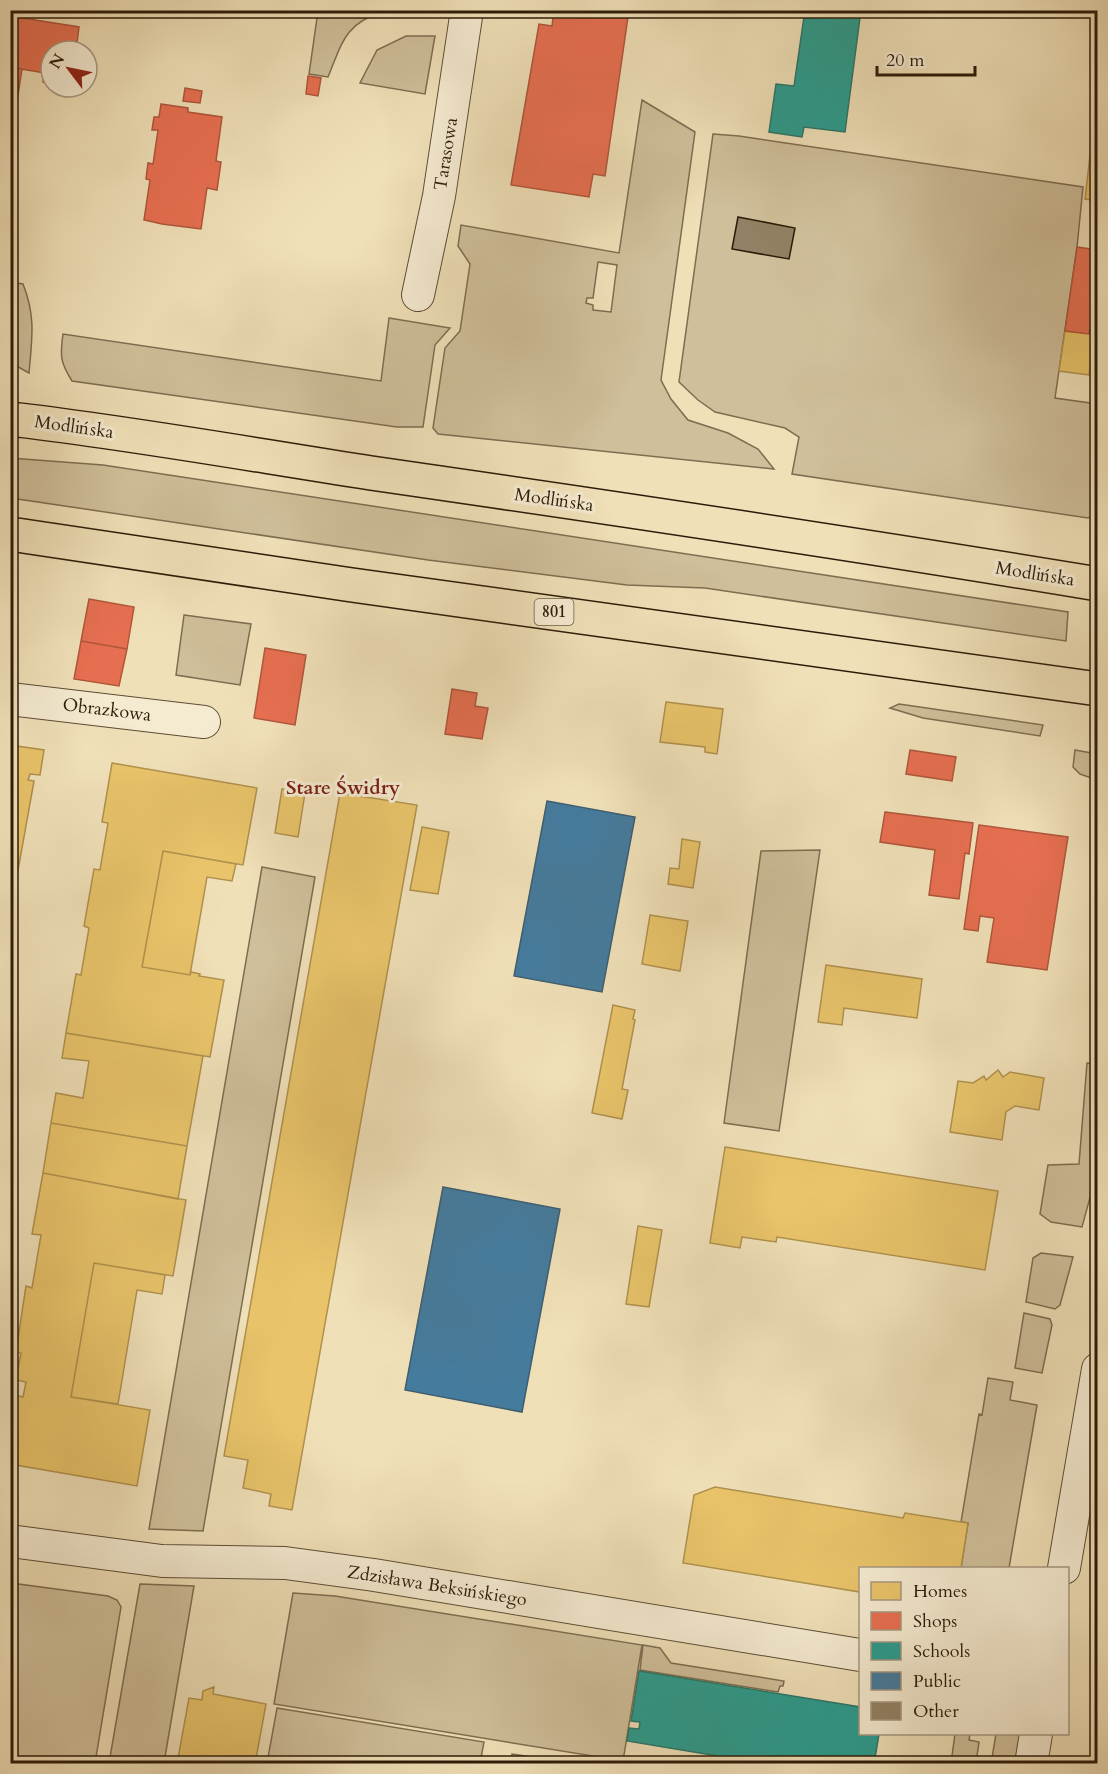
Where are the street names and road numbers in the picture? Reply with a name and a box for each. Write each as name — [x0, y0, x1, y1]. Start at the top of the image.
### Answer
street label: Tarasowa — [428, 116, 464, 192]
street label: Modlińska — [33, 409, 115, 445]
street label: Modlińska — [513, 482, 595, 518]
street label: Modlińska — [994, 555, 1076, 593]
road number: 801 — [534, 599, 574, 625]
street label: Obrazkowa — [61, 692, 153, 728]
street label: Zdzisława Beksińskiego — [345, 1559, 529, 1613]

